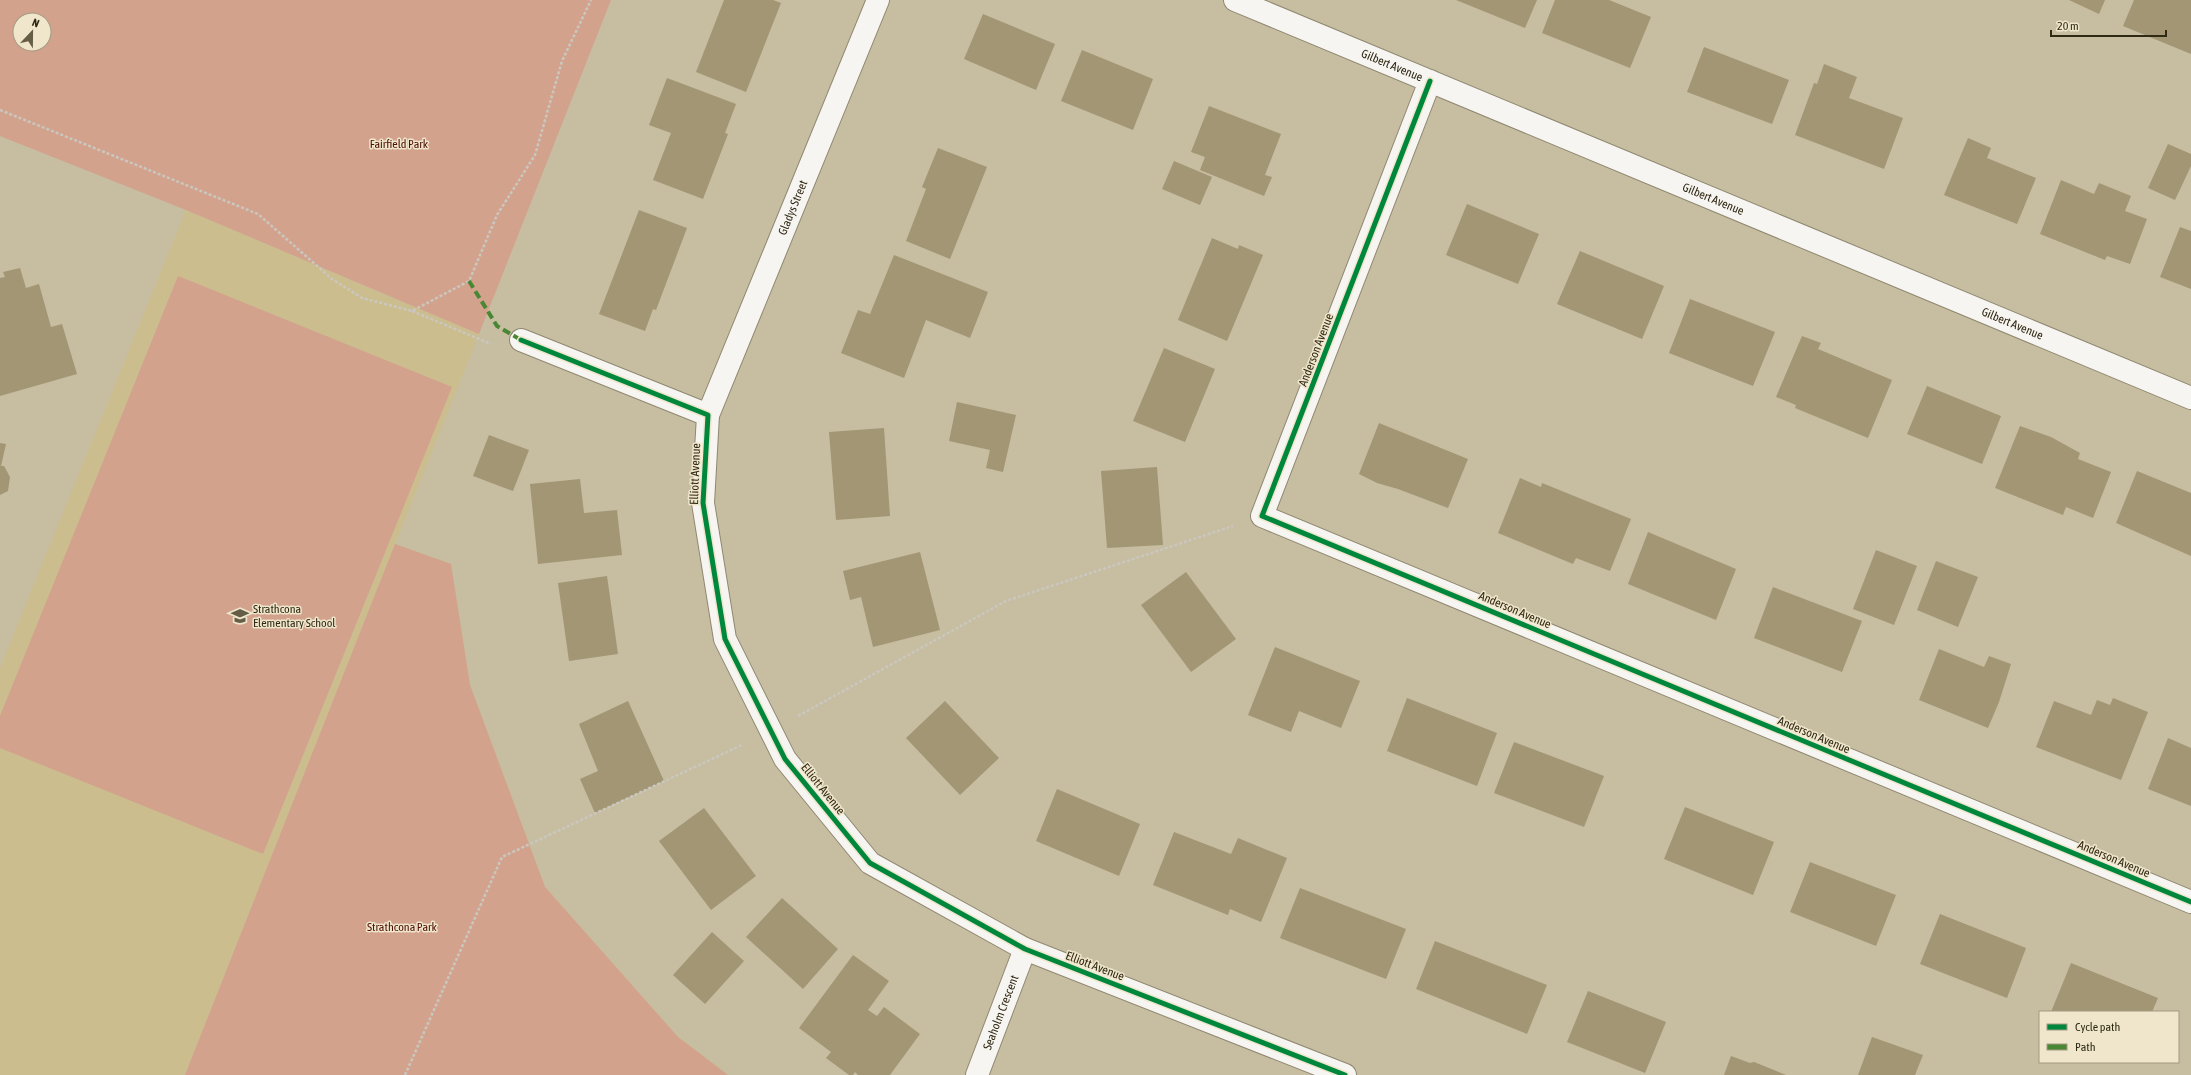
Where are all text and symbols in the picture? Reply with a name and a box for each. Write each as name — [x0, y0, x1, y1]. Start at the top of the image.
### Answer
north arrow — [12, 12, 52, 52]
scale bar — [2051, 12, 2166, 38]
text: N — [30, 16, 41, 30]
text: 20 m — [2057, 19, 2079, 33]
street label: Gilbert Avenue — [1359, 46, 1425, 84]
park label: Fairfield Park — [370, 137, 429, 151]
street label: Gladys Street — [775, 178, 811, 237]
street label: Gilbert Avenue — [1680, 180, 1746, 218]
street label: Gilbert Avenue — [1980, 305, 2045, 343]
street label: Anderson Avenue — [1296, 312, 1336, 388]
street label: Elliott Avenue — [687, 443, 703, 505]
street label: Anderson Avenue — [1477, 589, 1553, 631]
place label: Strathcona Elementary School — [253, 602, 336, 630]
school or university icon: Strathcona Elementary School — [230, 606, 250, 626]
street label: Anderson Avenue — [1776, 714, 1852, 756]
street label: Elliott Avenue — [798, 761, 848, 817]
street label: Anderson Avenue — [2076, 838, 2152, 880]
park label: Strathcona Park — [367, 920, 438, 934]
street label: Elliott Avenue — [1064, 948, 1126, 984]
street label: Seaholm Crescent — [980, 973, 1022, 1052]
legend — [2039, 1011, 2179, 1063]
text: Cycle path — [2075, 1020, 2120, 1034]
text: Path — [2075, 1040, 2096, 1054]

